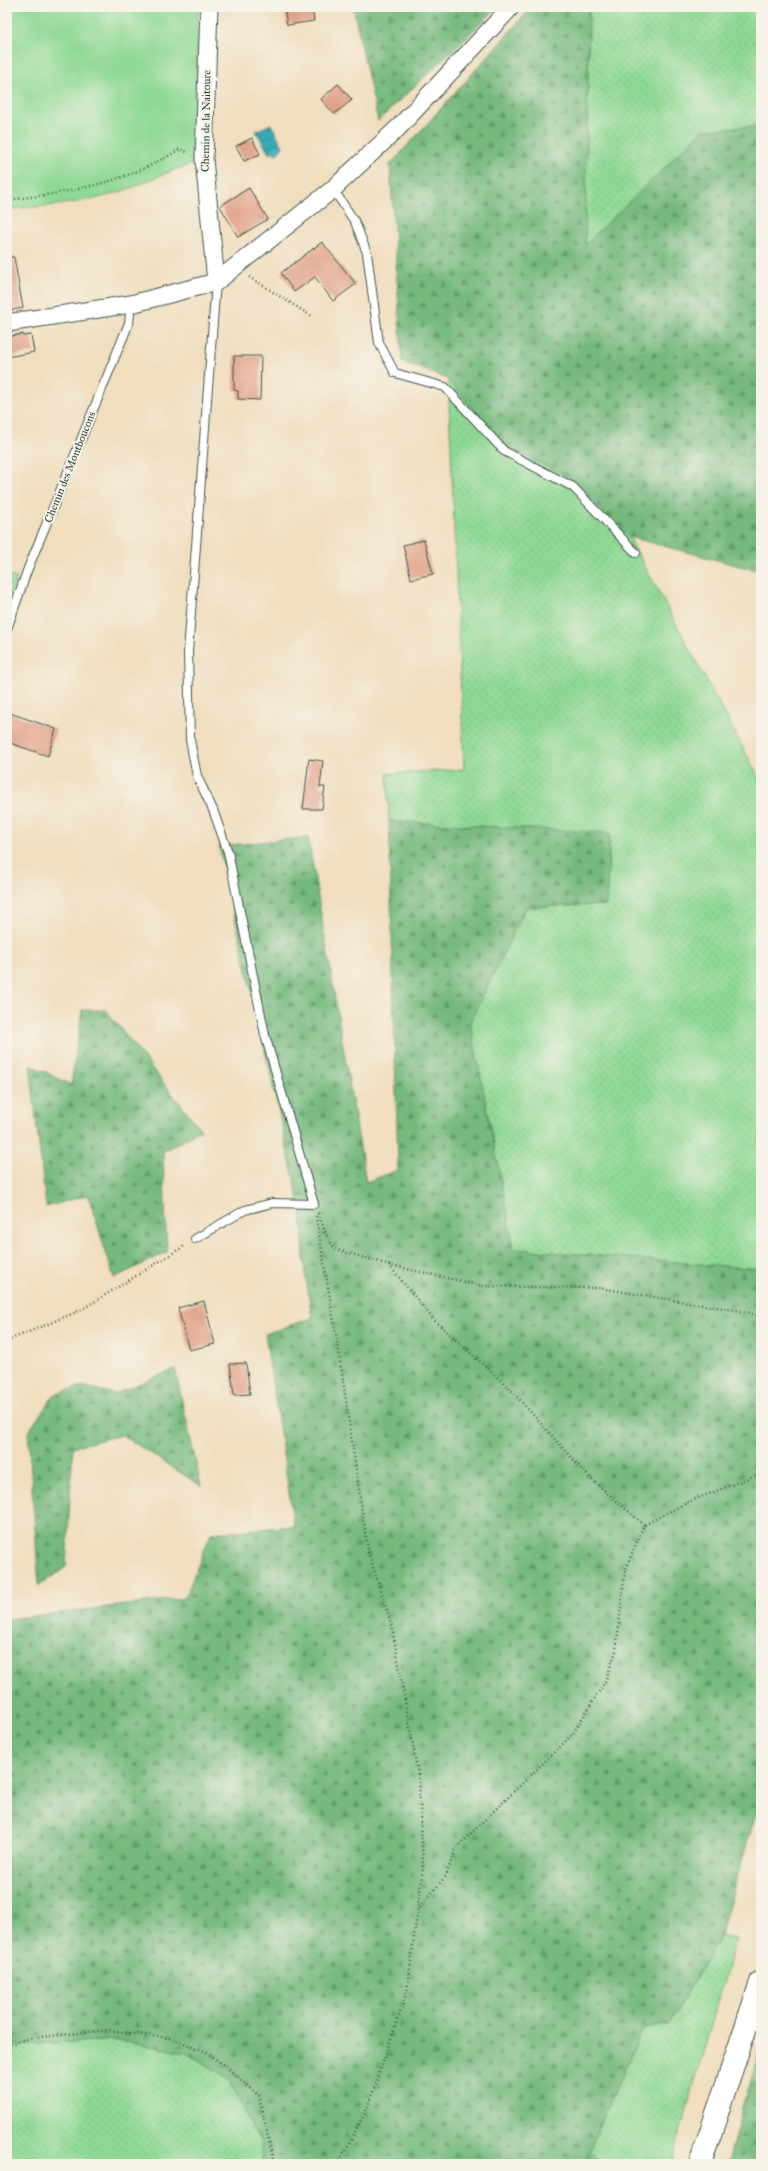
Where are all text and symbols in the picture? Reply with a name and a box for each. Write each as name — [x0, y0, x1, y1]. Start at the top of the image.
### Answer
street label: Chemin de la Naitoure — [199, 70, 213, 172]
street label: Chemin des Montboucons — [42, 409, 98, 525]

